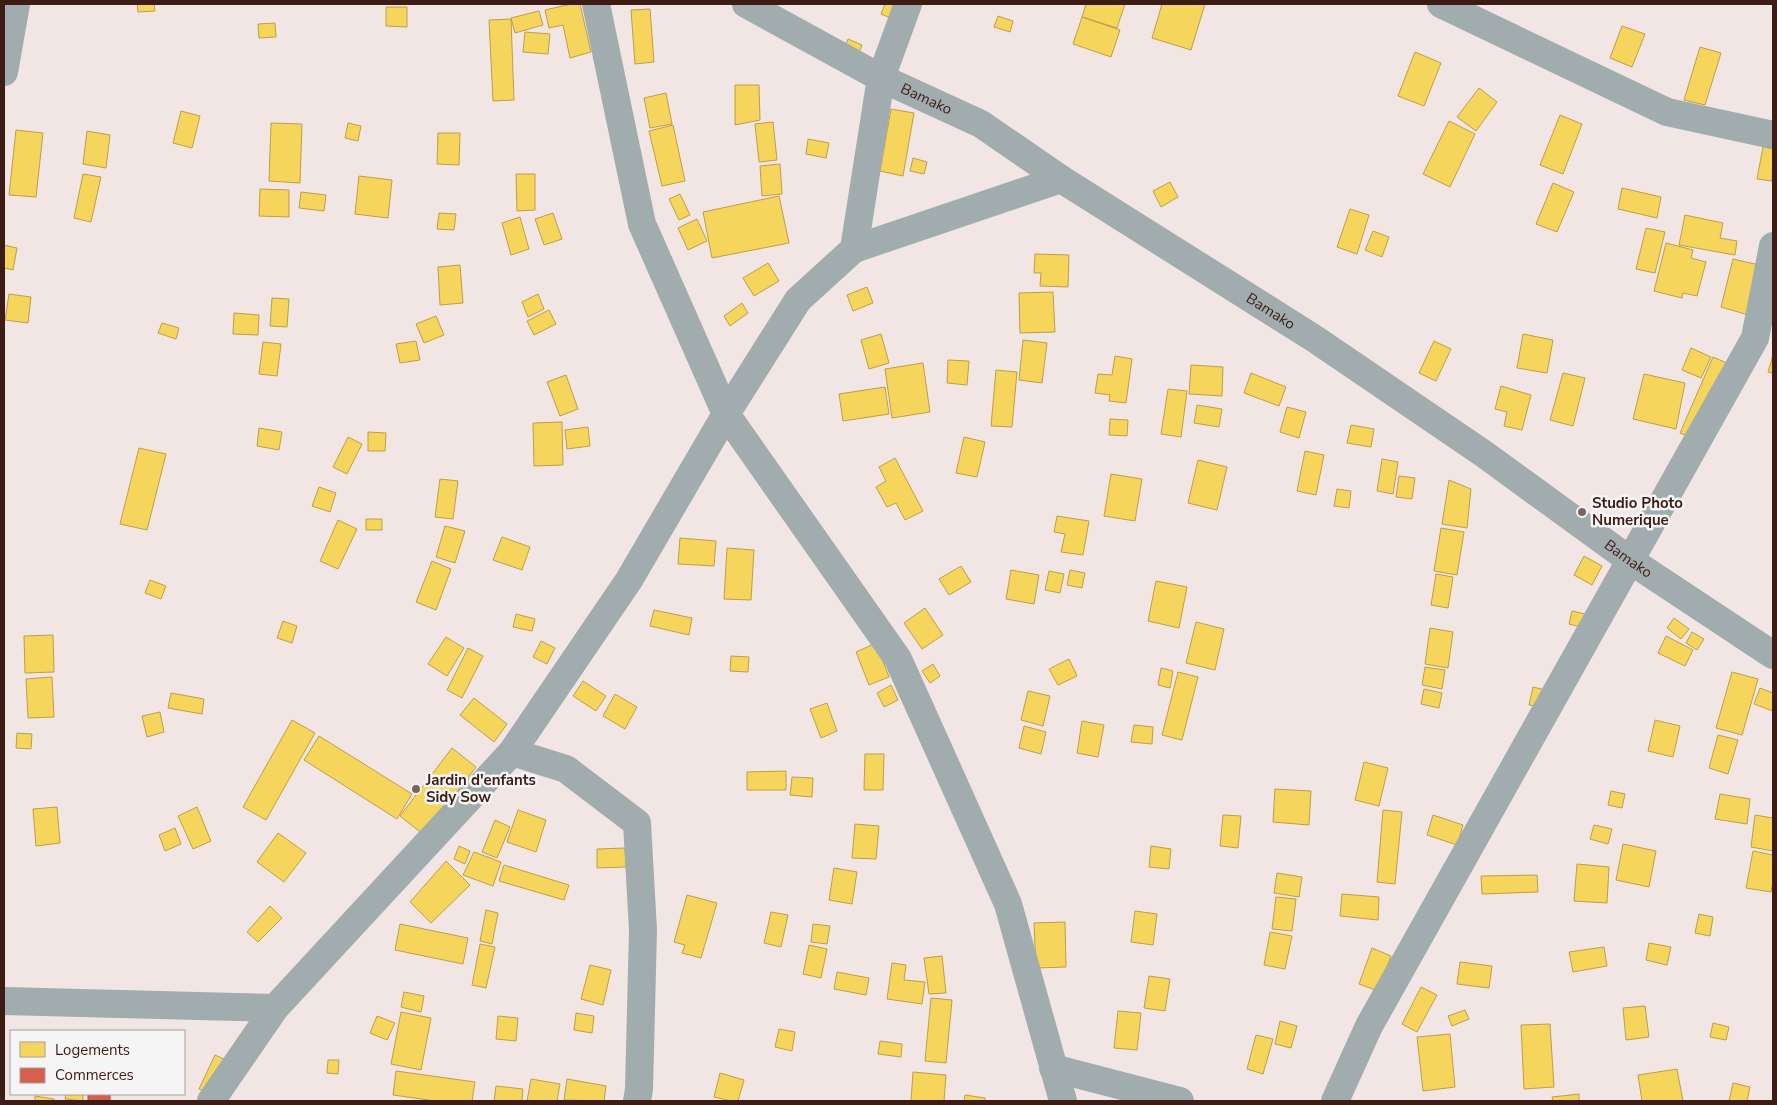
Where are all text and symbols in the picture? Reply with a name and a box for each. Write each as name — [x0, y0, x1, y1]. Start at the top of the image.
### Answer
street label: Bamako — [898, 78, 955, 119]
street label: Bamako — [1242, 288, 1299, 334]
place label: Studio Photo Numerique — [1592, 493, 1683, 530]
marker: Studio Photo Numerique — [1576, 506, 1588, 518]
street label: Bamako — [1600, 535, 1656, 582]
place label: Jardin d'enfants Sidy Sow — [425, 770, 536, 807]
marker: Jardin d'enfants Sidy Sow — [410, 783, 422, 795]
legend — [10, 1030, 185, 1095]
text: Logements — [55, 1040, 130, 1060]
text: Commerces — [55, 1065, 134, 1085]

